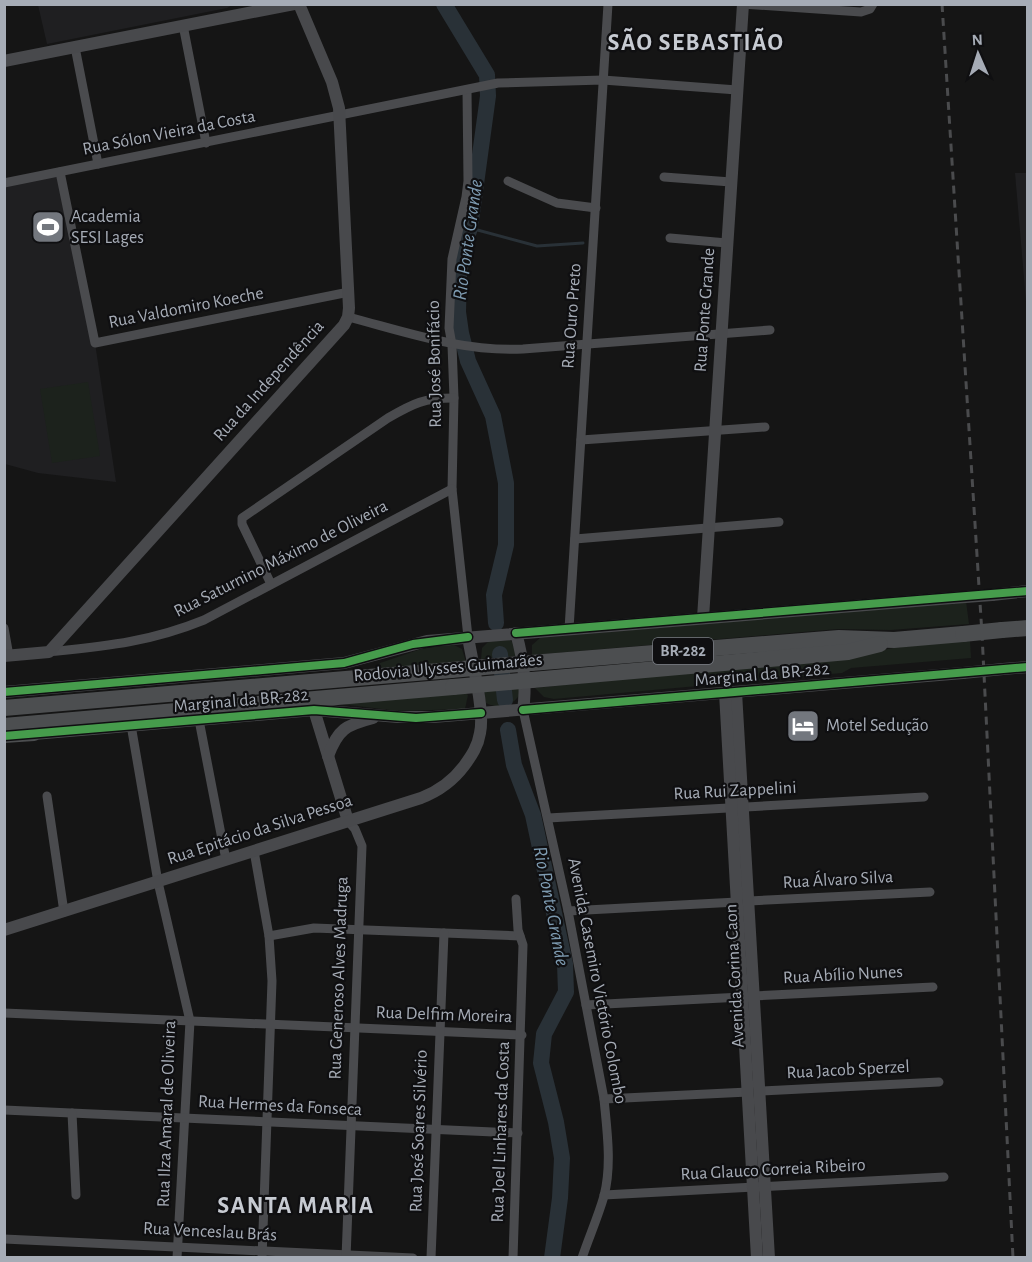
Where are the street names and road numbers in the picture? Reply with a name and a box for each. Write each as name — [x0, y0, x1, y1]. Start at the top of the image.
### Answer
street label: Rua Sólon Vieira da Costa — [81, 107, 257, 159]
street label: Rua Ponte Grande — [692, 247, 718, 373]
street label: Rua Ouro Preto — [559, 263, 585, 369]
street label: Rua Valdomiro Koeche — [107, 284, 265, 332]
street label: Rua José Bonifácio — [425, 300, 445, 428]
street label: Rua da Independência — [210, 317, 328, 445]
street label: Rua Saturnino Máximo de Oliveira — [171, 497, 391, 621]
road number: BR-282 — [653, 638, 713, 664]
street label: Rodovia Ulysses Guimarães — [353, 651, 543, 685]
street label: Marginal da BR-282 — [694, 660, 830, 690]
street label: Marginal da BR-282 — [173, 686, 309, 716]
street label: Rua Rui Zappelini — [673, 779, 797, 803]
street label: Rua Epitácio da Silva Pessoa — [165, 792, 355, 868]
street label: Avenida Casemiro Victório Colombo — [564, 857, 630, 1106]
street label: Rua Álvaro Silva — [782, 865, 894, 892]
street label: Rua Generoso Alves Madruga — [326, 876, 352, 1080]
street label: Avenida Corina Caon — [722, 904, 748, 1048]
street label: Rua Abílio Nunes — [783, 963, 903, 987]
street label: Rua Delfim Moreira — [375, 1004, 513, 1026]
street label: Rua Ilza Amaral de Oliveira — [155, 1020, 179, 1208]
street label: Rua Joel Linhares da Costa — [489, 1041, 513, 1223]
street label: Rua José Soares Silvério — [407, 1049, 431, 1213]
street label: Rua Jacob Sperzel — [786, 1058, 910, 1082]
street label: Rua Hermes da Fonseca — [198, 1093, 362, 1119]
street label: Rua Glauco Correia Ribeiro — [680, 1156, 866, 1184]
street label: Rua Venceslau Brás — [143, 1220, 277, 1244]

